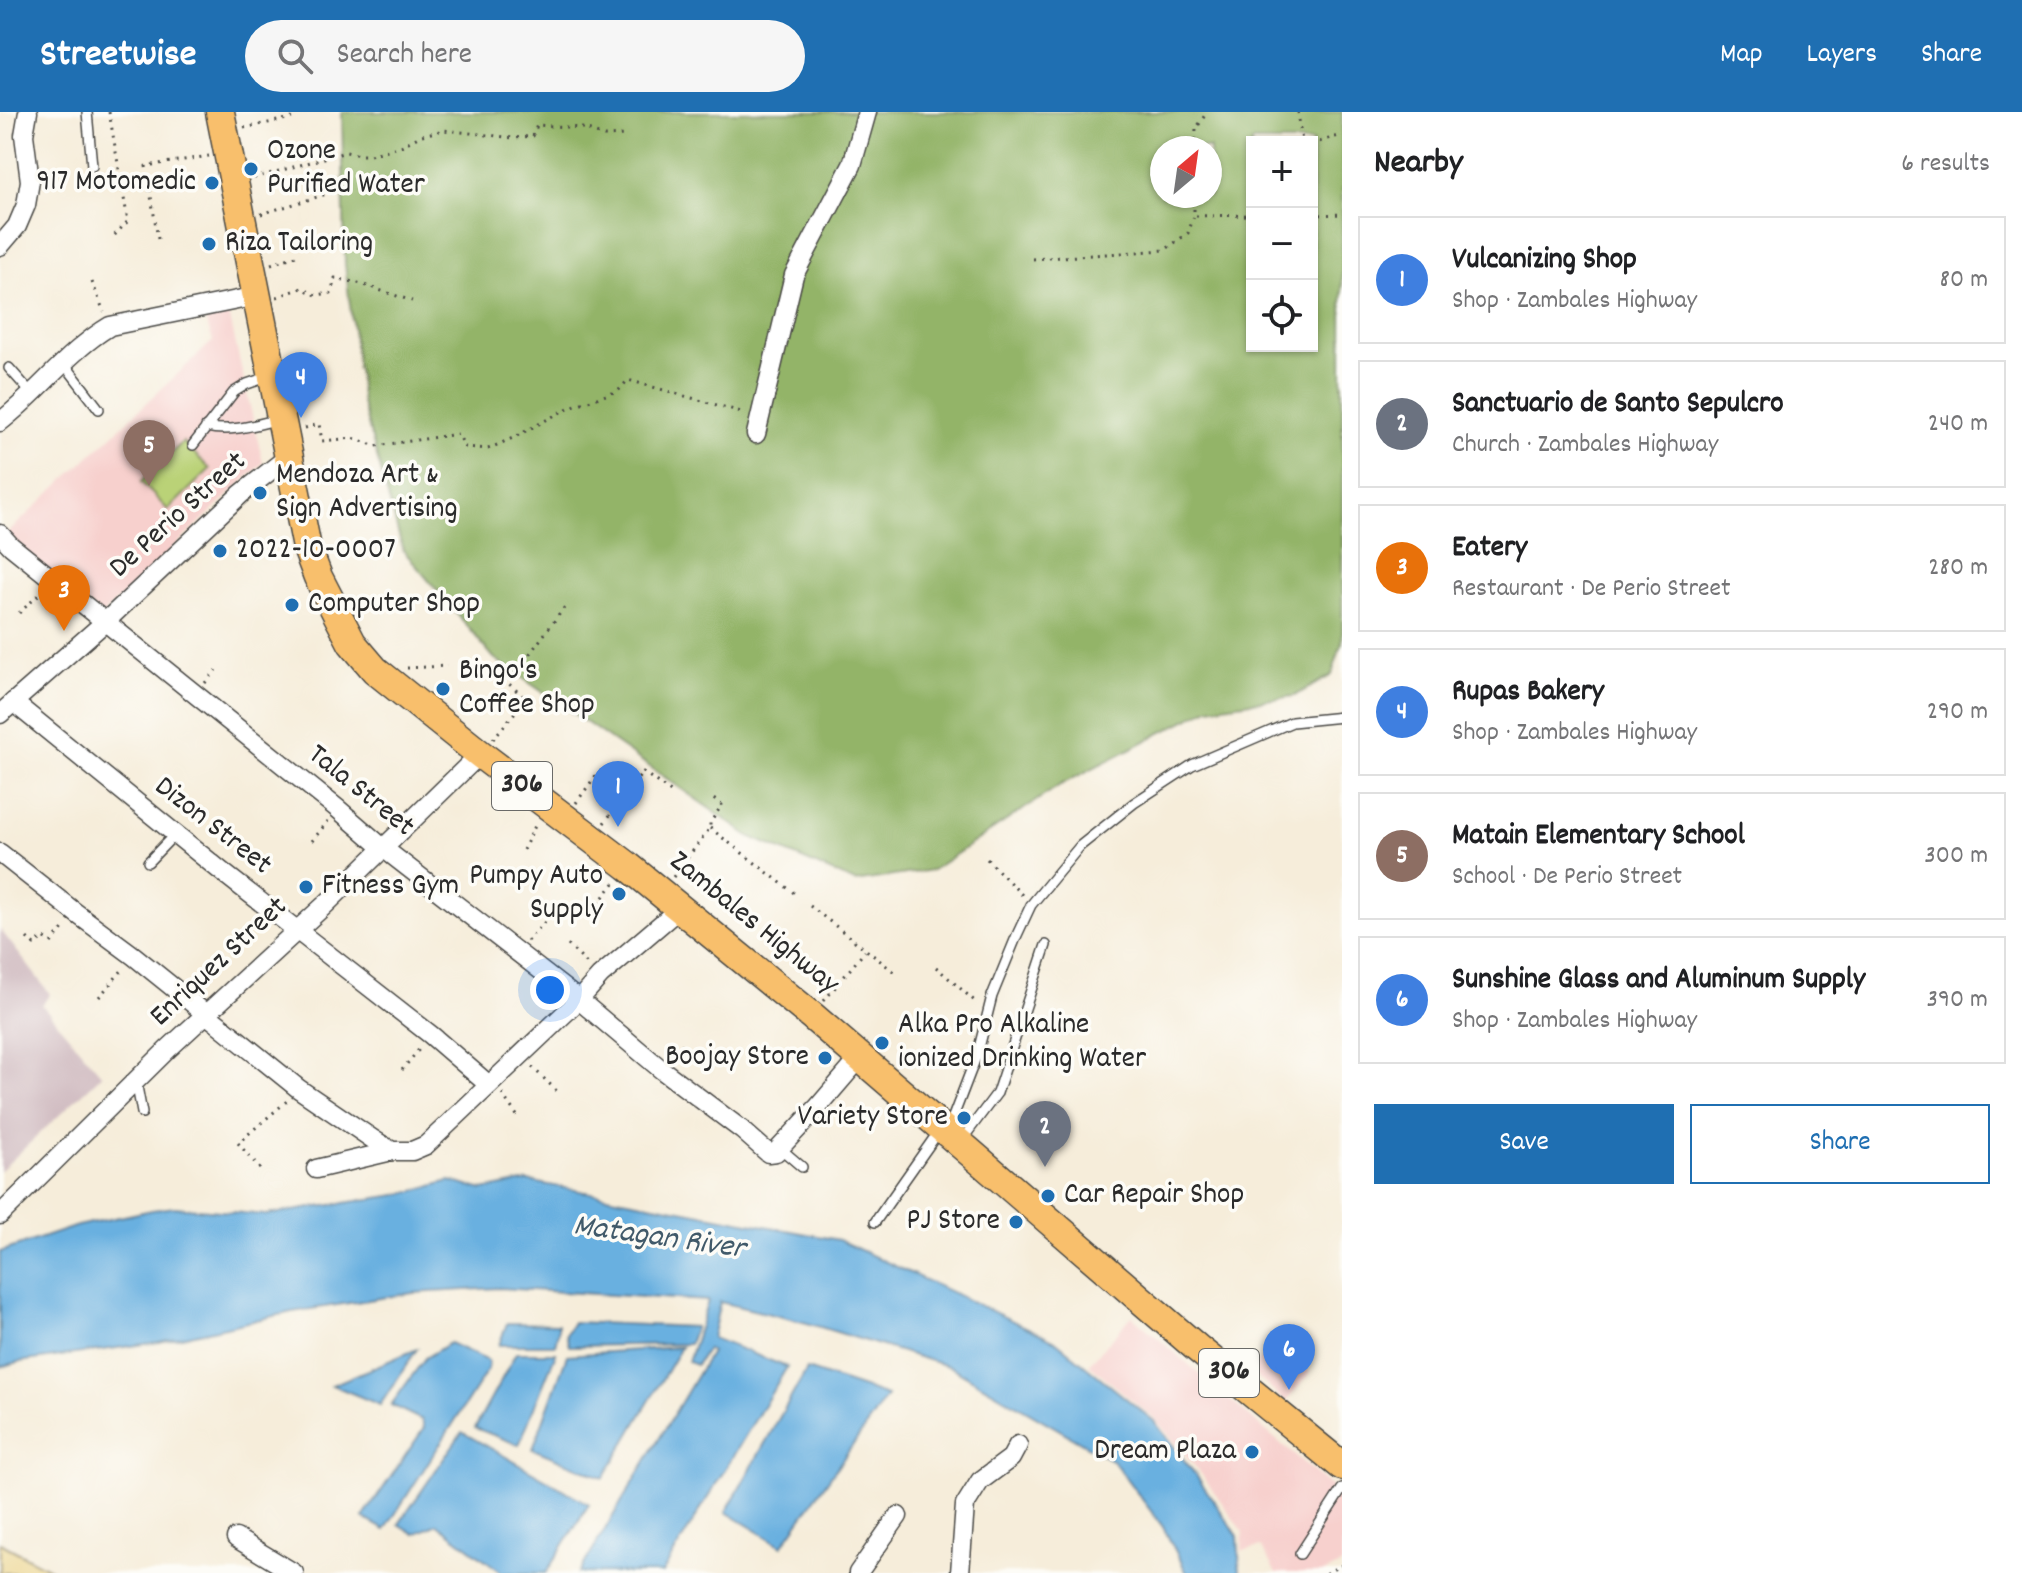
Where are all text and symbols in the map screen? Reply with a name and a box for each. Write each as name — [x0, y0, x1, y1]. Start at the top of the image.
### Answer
search box — [245, 20, 805, 92]
text: Streetwise — [40, 29, 197, 84]
icon: search — [273, 34, 317, 78]
text: Search here — [337, 35, 472, 78]
text: Map — [1720, 36, 1763, 76]
text: Layers — [1807, 36, 1877, 76]
text: Share — [1921, 36, 1982, 76]
place label: Ozone Purified Water — [267, 131, 425, 208]
north arrow — [1150, 136, 1222, 208]
map controls — [1246, 136, 1318, 352]
button: + — [1246, 136, 1318, 208]
text: Nearby — [1374, 140, 1463, 189]
text: 6 results — [1901, 146, 1990, 183]
marker: Ozone Purified Water — [242, 160, 260, 178]
place label: 917 Motomedic — [37, 162, 196, 205]
marker: 917 Motomedic — [203, 174, 221, 192]
button: − — [1246, 208, 1318, 280]
place label: Riza Tailoring — [225, 223, 373, 266]
marker: Riza Tailoring — [200, 235, 218, 253]
text: Vulcanizing Shop — [1452, 240, 1637, 283]
text: 1 — [1399, 262, 1405, 299]
text: 80 m — [1940, 262, 1988, 299]
button: locate — [1246, 280, 1318, 352]
text: Shop · Zambales Highway — [1452, 283, 1697, 320]
pin: 4 — [275, 352, 327, 418]
text: Sanctuario de Santo Sepulcro — [1452, 384, 1784, 427]
text: 2 — [1396, 406, 1408, 443]
text: 240 m — [1928, 406, 1988, 443]
pin: 5 — [123, 420, 175, 486]
text: Church · Zambales Highway — [1452, 427, 1718, 464]
street label: De Perio Street — [101, 442, 257, 590]
place label: Mendoza Art & Sign Advertising — [276, 455, 458, 532]
marker: Mendoza Art & Sign Advertising — [251, 484, 269, 502]
text: Eatery — [1452, 528, 1527, 571]
place label: 2022-10-0007 — [236, 530, 396, 573]
marker: 2022-10-0007 — [211, 542, 229, 560]
text: 3 — [1396, 550, 1408, 587]
text: 280 m — [1928, 550, 1988, 587]
pin: 3 — [38, 565, 90, 631]
text: Restaurant · De Perio Street — [1452, 571, 1731, 608]
place label: Computer Shop — [308, 584, 480, 627]
marker: Computer Shop — [283, 596, 301, 614]
place label: Bingo's Coffee Shop — [459, 651, 595, 728]
text: Rupas Bakery — [1452, 672, 1604, 715]
marker: Bingo's Coffee Shop — [434, 680, 452, 698]
text: 4 — [1397, 694, 1407, 731]
text: 290 m — [1927, 694, 1988, 731]
text: Shop · Zambales Highway — [1452, 715, 1697, 752]
street label: Tala Street — [297, 735, 423, 849]
pin: 1 — [592, 761, 644, 827]
road number: 306 — [492, 762, 552, 810]
street label: Dizon Street — [144, 767, 280, 887]
text: Matain Elementary School — [1452, 816, 1745, 859]
text: 5 — [1396, 838, 1408, 875]
text: 300 m — [1924, 838, 1988, 875]
street label: Zambales Highway — [659, 842, 848, 1007]
place label: Pumpy Auto Supply — [469, 856, 604, 933]
text: School · De Perio Street — [1452, 859, 1682, 896]
place label: Fitness Gym — [322, 866, 459, 909]
marker: Fitness Gym — [297, 878, 315, 896]
marker: Pumpy Auto Supply — [610, 885, 628, 903]
street label: Enriquez Street — [141, 888, 299, 1038]
text: Sunshine Glass and Aluminum Supply — [1452, 960, 1865, 1003]
your location — [530, 970, 570, 1010]
text: 6 — [1396, 982, 1408, 1019]
text: 390 m — [1927, 982, 1988, 1019]
text: Shop · Zambales Highway — [1452, 1003, 1697, 1040]
place label: Alka Pro Alkaline ionized Drinking Water — [898, 1005, 1146, 1082]
marker: Alka Pro Alkaline ionized Drinking Water — [873, 1034, 891, 1052]
place label: Boojay Store — [665, 1037, 809, 1080]
marker: Boojay Store — [816, 1049, 834, 1067]
place label: Variety Store — [798, 1097, 948, 1140]
pin: 2 — [1019, 1101, 1071, 1167]
button: Save — [1374, 1104, 1674, 1184]
button: Share — [1690, 1104, 1990, 1184]
marker: Variety Store — [955, 1109, 973, 1127]
place label: Car Repair Shop — [1064, 1175, 1244, 1218]
marker: Car Repair Shop — [1039, 1187, 1057, 1205]
place label: PJ Store — [907, 1201, 1000, 1244]
water label: Matagan River — [570, 1204, 751, 1274]
marker: PJ Store — [1007, 1213, 1025, 1231]
pin: 6 — [1263, 1324, 1315, 1390]
road number: 306 — [1199, 1349, 1259, 1397]
place label: Dream Plaza — [1094, 1431, 1237, 1474]
marker: Dream Plaza — [1243, 1443, 1261, 1461]

